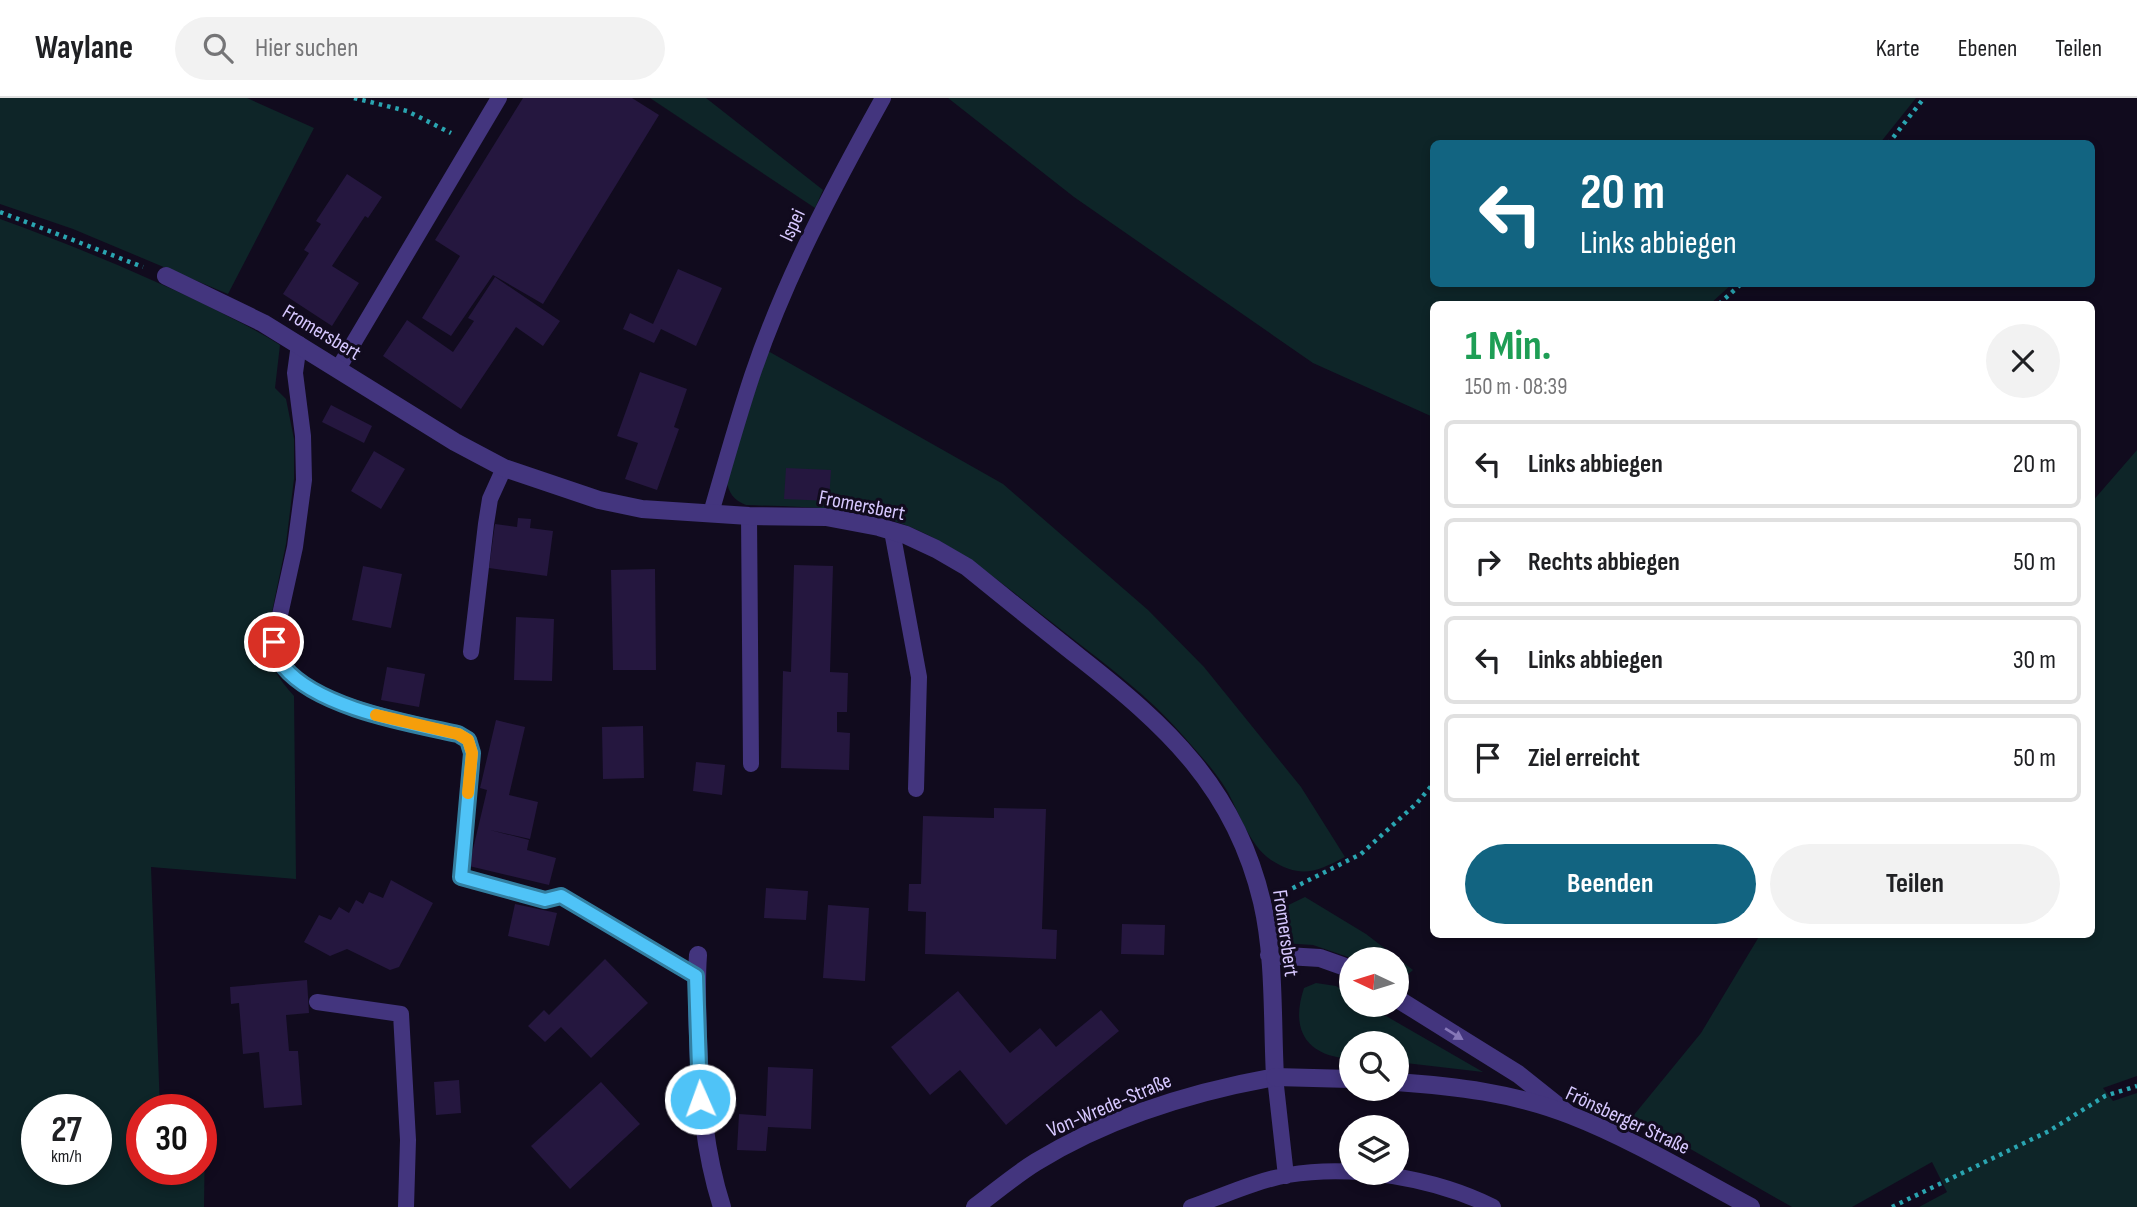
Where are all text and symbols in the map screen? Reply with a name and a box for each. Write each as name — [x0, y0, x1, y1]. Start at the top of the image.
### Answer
search box — [175, 17, 665, 80]
text: Waylane — [35, 28, 133, 68]
icon: search — [199, 29, 237, 67]
text: Hier suchen — [255, 33, 358, 64]
text: Karte — [1876, 34, 1920, 63]
text: Ebenen — [1958, 34, 2017, 63]
text: Teilen — [2055, 34, 2102, 63]
text: 20 m — [1580, 164, 1665, 223]
icon: left — [1465, 168, 1556, 259]
street label: Ispei — [774, 205, 811, 245]
text: Links abbiegen — [1580, 224, 1737, 263]
street label: Fromersbert — [278, 299, 366, 366]
text: 1 Min. — [1465, 321, 1551, 372]
button: close — [1986, 324, 2060, 398]
text: 150 m · 08:39 — [1465, 373, 1567, 401]
icon: left — [1469, 445, 1507, 483]
text: Links abbiegen — [1528, 449, 1663, 480]
text: 20 m — [2013, 449, 2056, 480]
street label: Fromersbert — [817, 485, 907, 526]
icon: right — [1469, 543, 1507, 581]
text: Rechts abbiegen — [1528, 547, 1680, 578]
text: 50 m — [2013, 547, 2056, 578]
pin — [244, 612, 304, 672]
icon: arrive — [255, 623, 293, 661]
icon: left — [1469, 641, 1507, 679]
text: Links abbiegen — [1528, 645, 1663, 676]
text: 30 m — [2013, 645, 2056, 676]
icon: arrive — [1469, 739, 1507, 777]
text: Ziel erreicht — [1528, 743, 1640, 774]
text: 50 m — [2013, 743, 2056, 774]
button: Beenden — [1465, 844, 1756, 924]
button: Teilen — [1770, 844, 2060, 924]
street label: Fromersbert — [1267, 888, 1304, 978]
north arrow — [1339, 947, 1409, 1017]
map controls — [1339, 947, 1409, 1185]
one-way arrow — [1445, 1027, 1464, 1040]
button: search — [1339, 1031, 1409, 1101]
position arrow — [663, 1062, 737, 1136]
street label: Von-Wrede-Straße — [1043, 1068, 1175, 1143]
street label: Frönsberger Straße — [1562, 1081, 1694, 1160]
speed limit sign: 30 — [126, 1094, 217, 1185]
text: 27 — [51, 1109, 82, 1152]
button: layers — [1339, 1115, 1409, 1185]
text: km/h — [51, 1146, 82, 1167]

